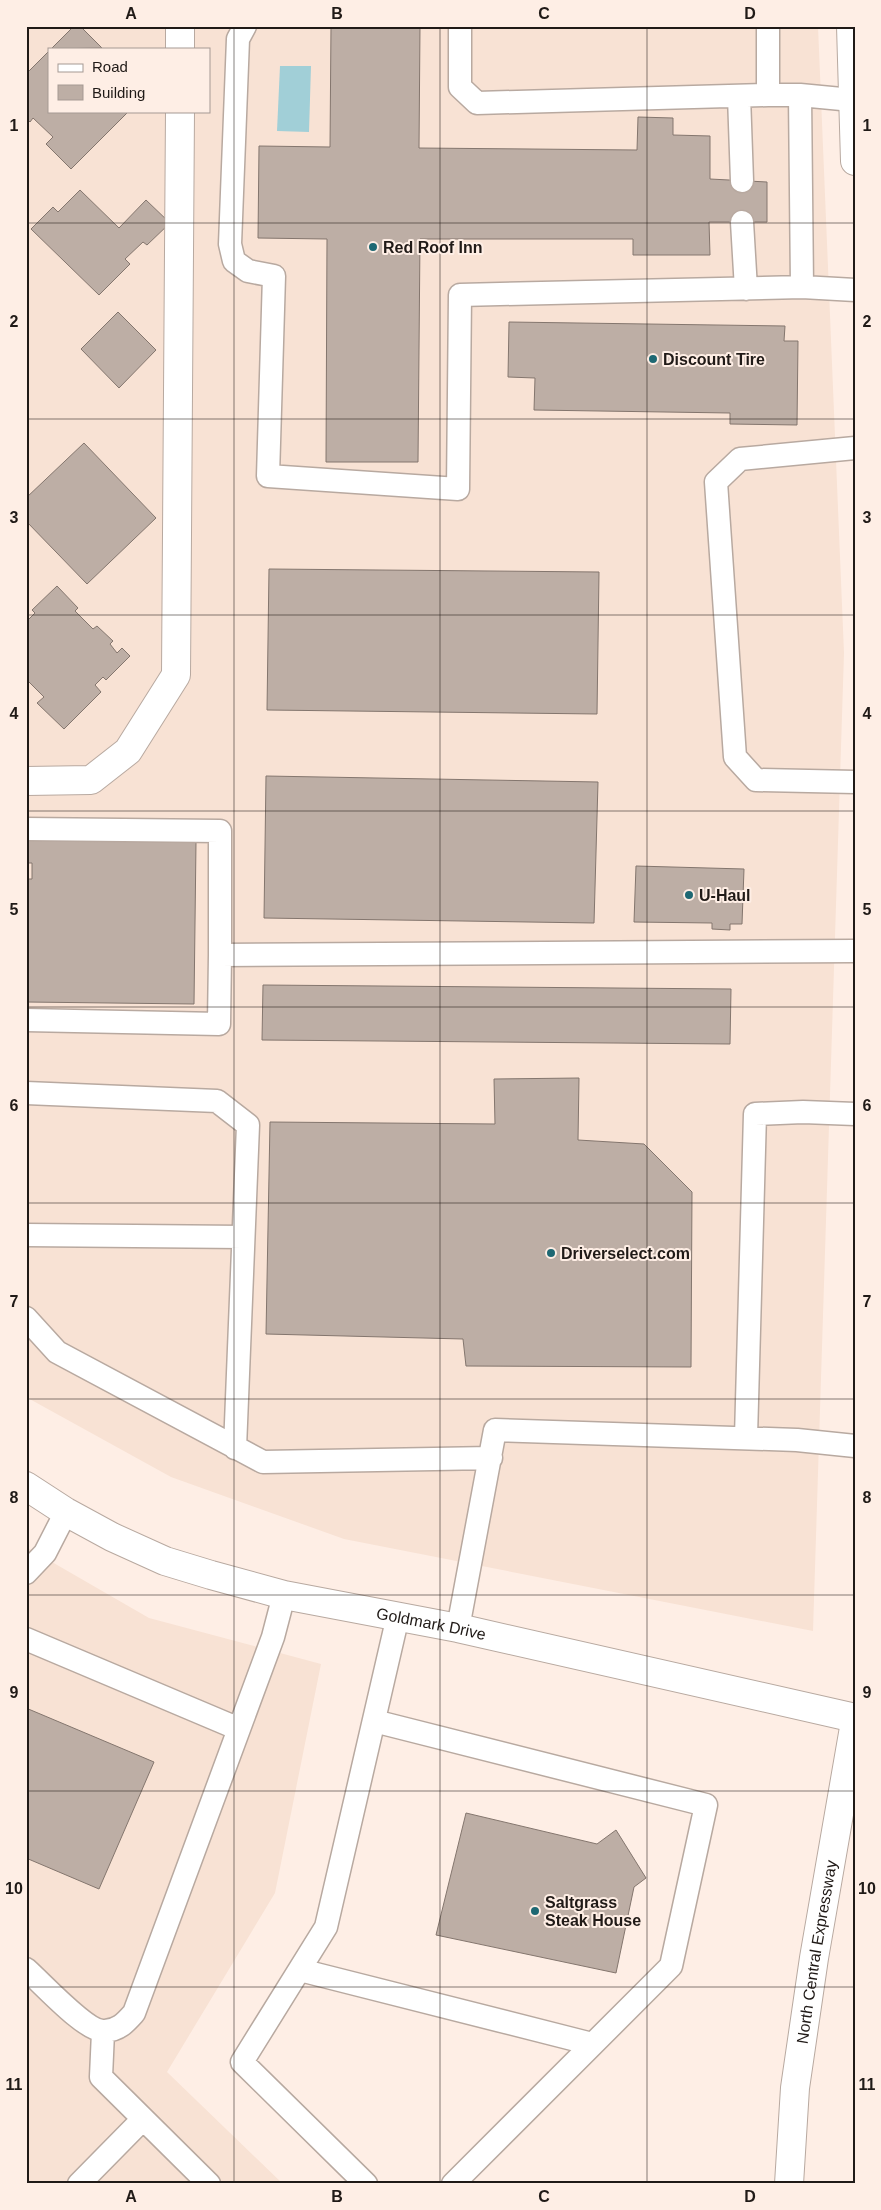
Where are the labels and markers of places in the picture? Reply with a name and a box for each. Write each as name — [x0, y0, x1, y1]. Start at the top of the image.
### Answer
place label: Red Roof Inn — [383, 239, 483, 256]
marker: Red Roof Inn — [367, 241, 379, 253]
place label: Discount Tire — [663, 351, 765, 368]
marker: Discount Tire — [647, 353, 659, 365]
place label: U-Haul — [699, 887, 751, 904]
marker: U-Haul — [683, 889, 695, 901]
place label: Driverselect.com — [561, 1245, 690, 1262]
marker: Driverselect.com — [545, 1247, 557, 1259]
place label: Saltgrass Steak House — [545, 1894, 641, 1929]
marker: Saltgrass Steak House — [529, 1905, 541, 1917]

